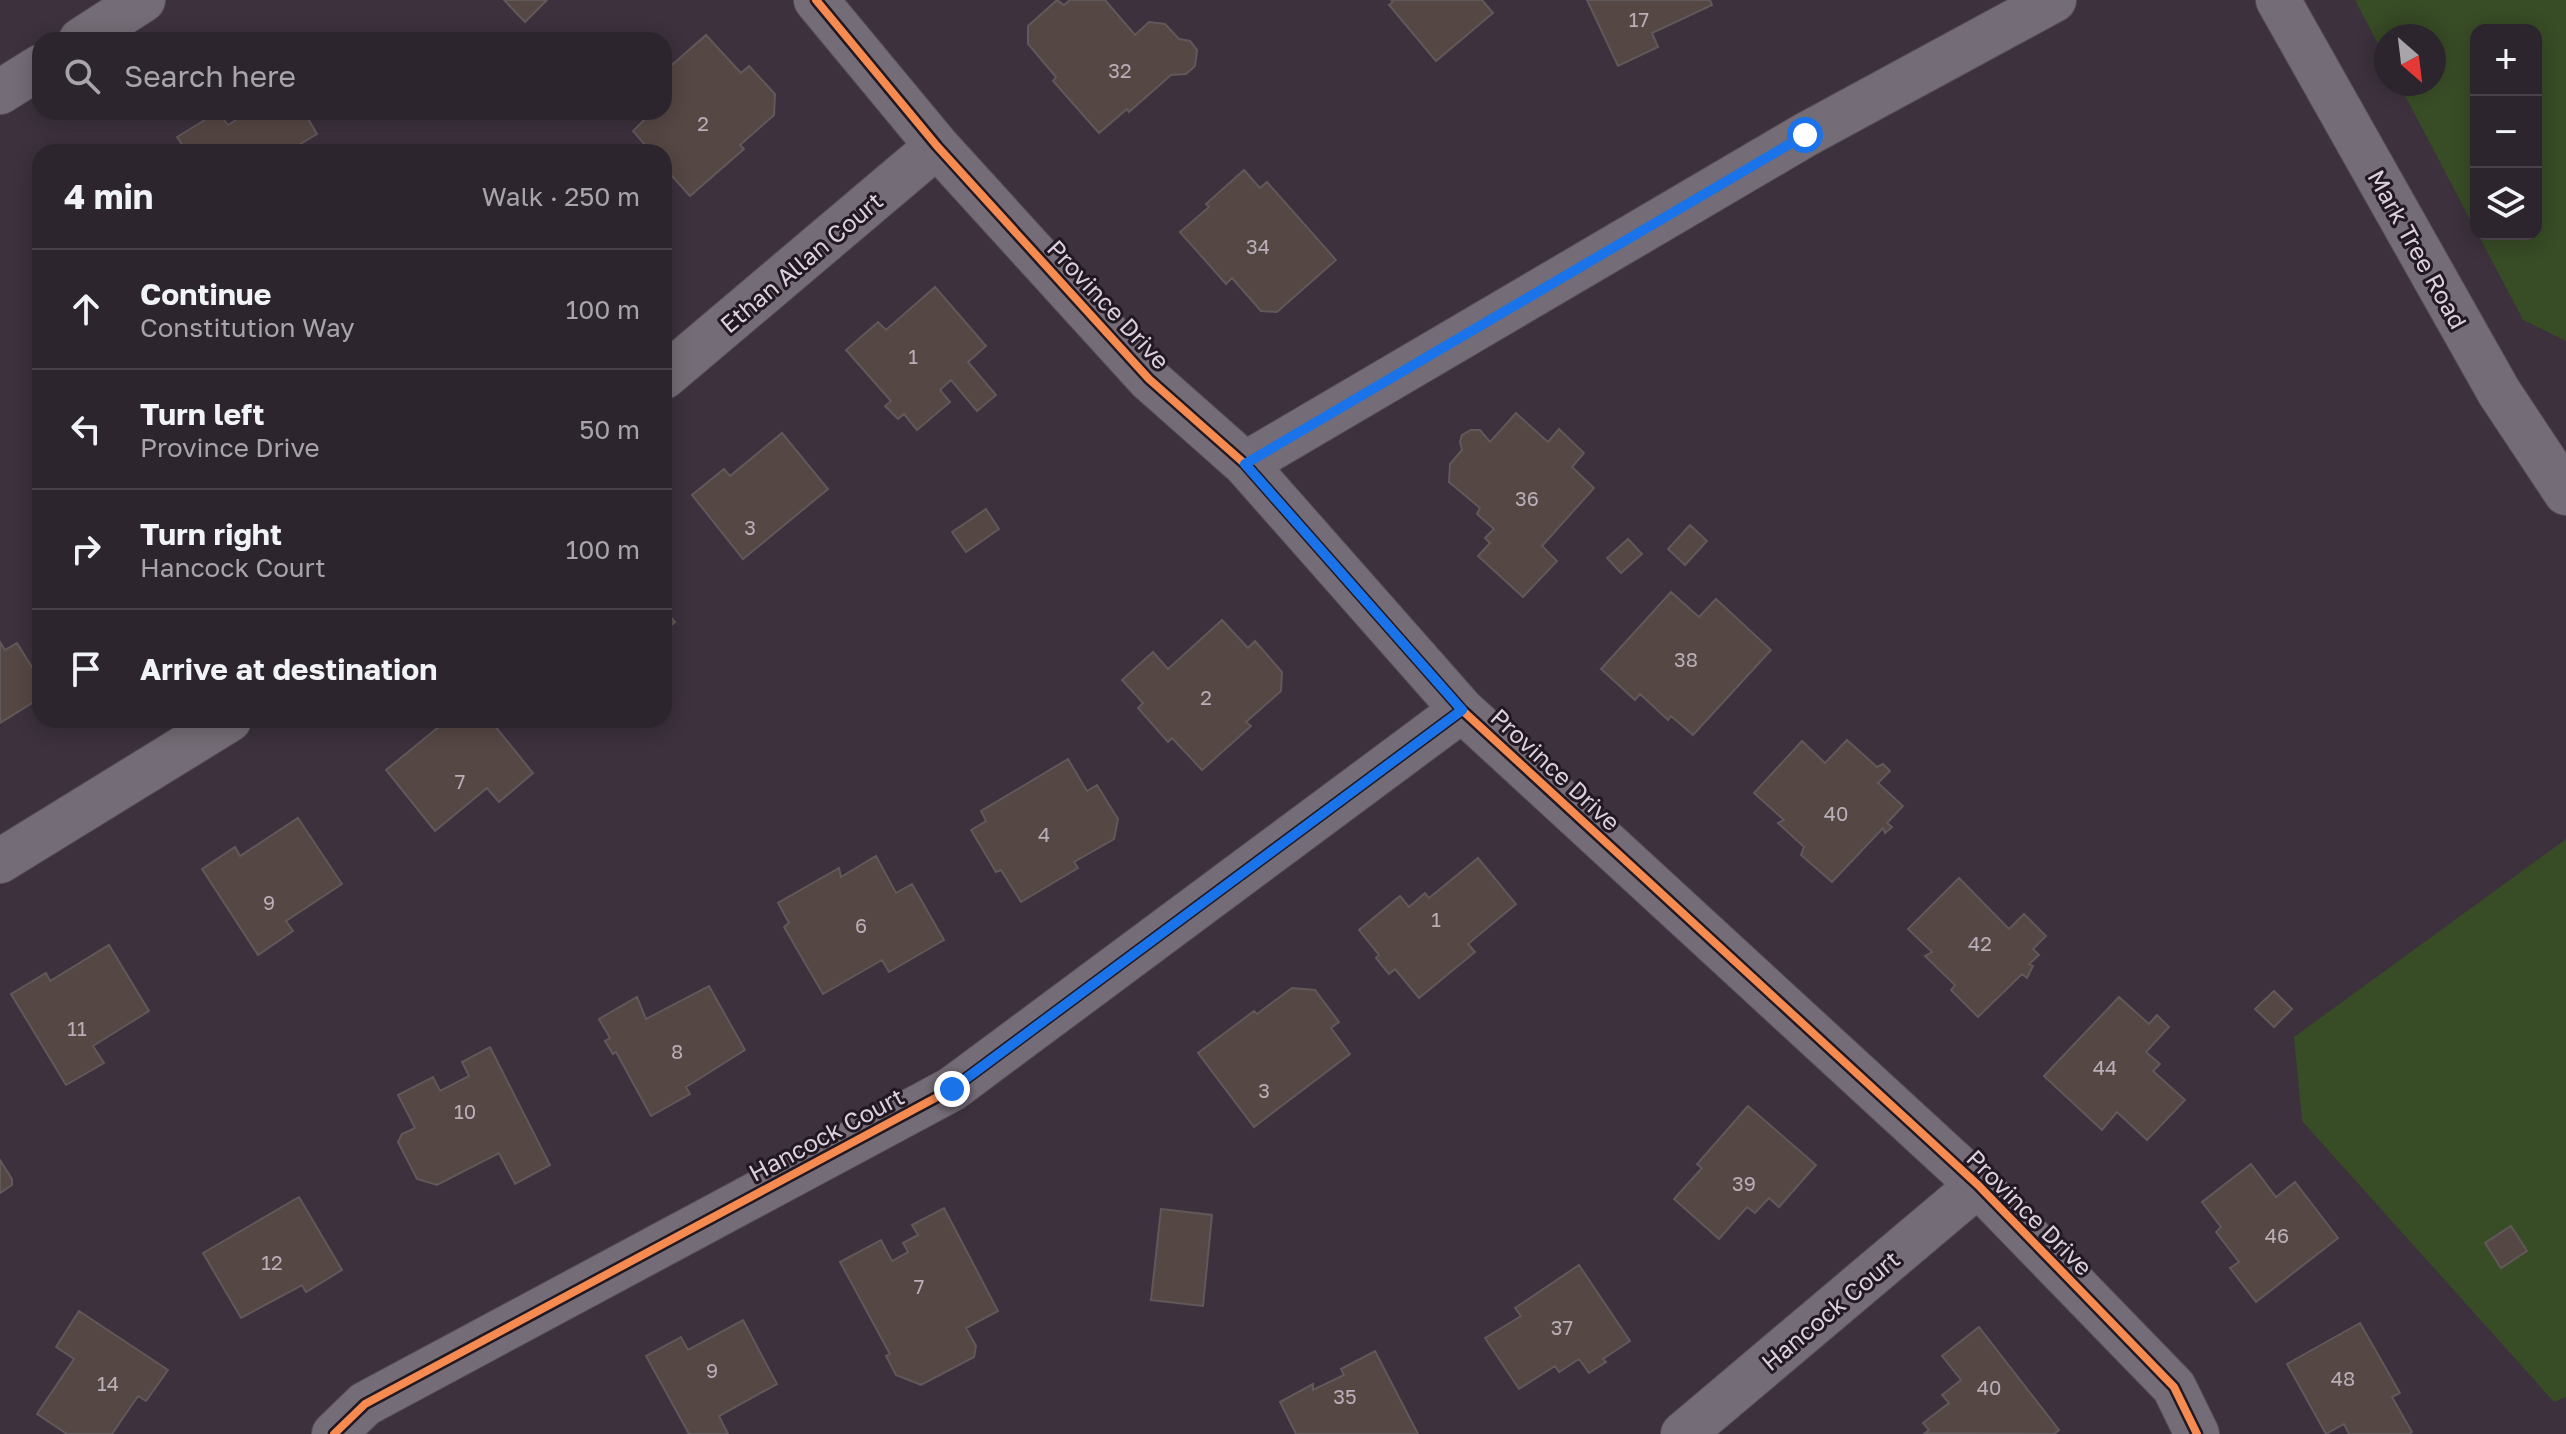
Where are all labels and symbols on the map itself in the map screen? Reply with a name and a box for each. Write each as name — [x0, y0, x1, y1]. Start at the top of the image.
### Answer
house number: 17 — [1629, 7, 1649, 31]
north arrow — [2374, 24, 2446, 96]
house number: 32 — [1108, 58, 1132, 82]
house number: 2 — [697, 111, 709, 135]
route start — [1787, 117, 1823, 153]
street label: Mark Tree Road — [2362, 164, 2474, 334]
street label: Ethan Allan Court — [714, 186, 888, 338]
street label: Province Drive — [1042, 233, 1176, 375]
house number: 34 — [1246, 234, 1270, 258]
house number: 1 — [908, 344, 918, 368]
house number: 36 — [1515, 486, 1539, 510]
house number: 3 — [744, 515, 756, 539]
house number: 38 — [1674, 647, 1698, 671]
house number: 2 — [1200, 685, 1212, 709]
street label: Province Drive — [1485, 702, 1627, 836]
house number: 7 — [455, 769, 465, 793]
house number: 40 — [1824, 801, 1848, 825]
house number: 4 — [1038, 822, 1050, 846]
house number: 9 — [263, 890, 275, 914]
house number: 1 — [1431, 907, 1441, 931]
house number: 6 — [855, 913, 867, 937]
house number: 42 — [1968, 931, 1992, 955]
house number: 11 — [67, 1016, 87, 1040]
house number: 8 — [671, 1039, 683, 1063]
house number: 44 — [2093, 1055, 2117, 1079]
route end — [934, 1071, 970, 1107]
house number: 3 — [1258, 1078, 1270, 1102]
street label: Hancock Court — [744, 1081, 908, 1187]
house number: 10 — [454, 1099, 476, 1123]
street label: Province Drive — [1961, 1143, 2099, 1281]
house number: 39 — [1732, 1171, 1756, 1195]
house number: 46 — [2265, 1223, 2289, 1247]
street label: Hancock Court — [1755, 1244, 1905, 1376]
house number: 12 — [261, 1250, 283, 1274]
house number: 7 — [914, 1274, 924, 1298]
house number: 37 — [1551, 1315, 1573, 1339]
house number: 9 — [706, 1358, 718, 1382]
house number: 48 — [2331, 1366, 2355, 1390]
house number: 14 — [97, 1371, 119, 1395]
house number: 40 — [1977, 1375, 2001, 1399]
house number: 35 — [1333, 1384, 1357, 1408]

